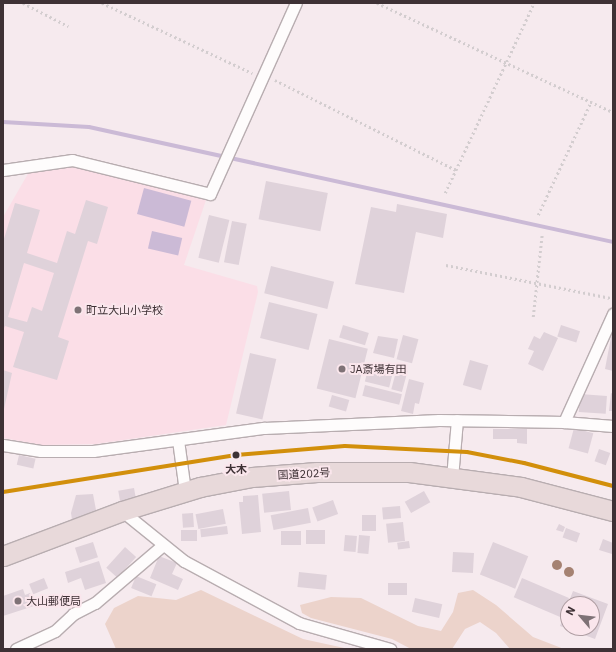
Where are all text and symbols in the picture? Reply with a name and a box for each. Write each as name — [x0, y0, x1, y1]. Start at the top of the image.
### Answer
place label: 町立大山小学校 — [86, 303, 163, 317]
marker: 町立大山小学校 — [73, 305, 83, 315]
place label: JA斎場有田 — [350, 362, 407, 376]
marker: JA斎場有田 — [337, 364, 347, 374]
marker: 大木 — [230, 449, 242, 461]
place label: 大木 — [225, 462, 247, 476]
street label: 国道202号 — [277, 466, 331, 482]
place label: 大山郵便局 — [26, 594, 81, 608]
marker: 大山郵便局 — [13, 596, 23, 606]
north arrow — [560, 596, 600, 636]
text: N — [562, 604, 578, 618]

